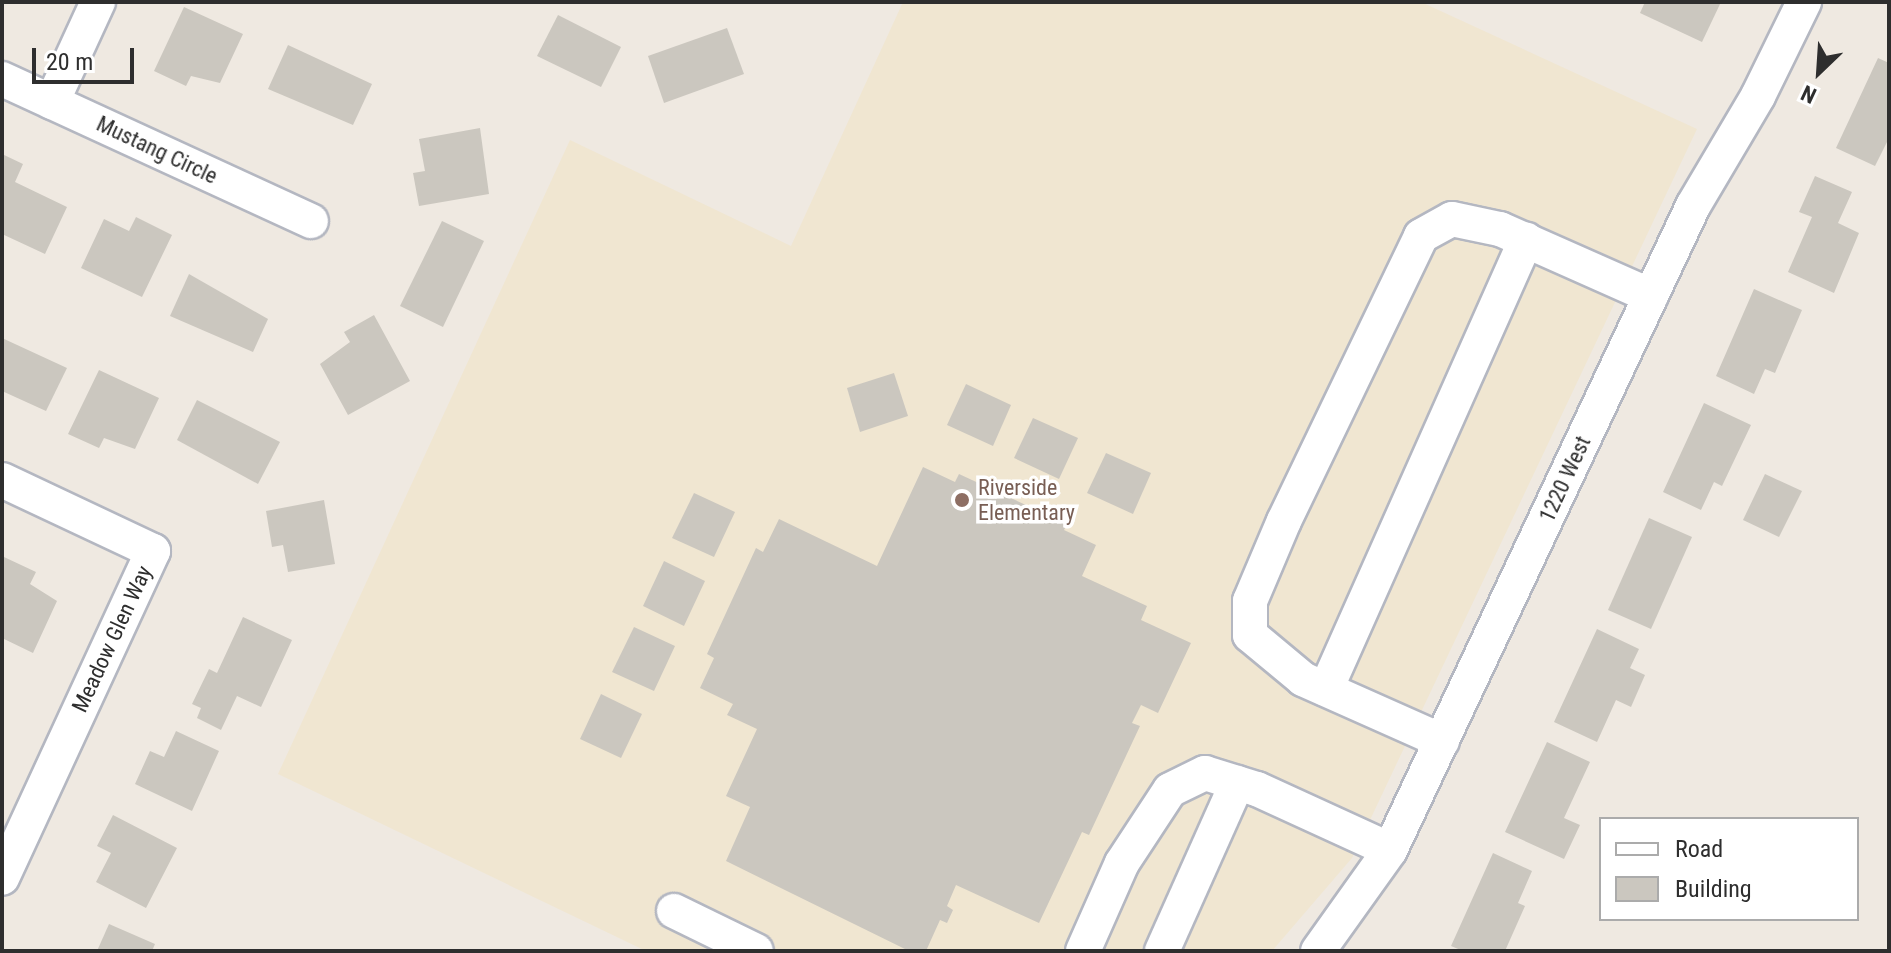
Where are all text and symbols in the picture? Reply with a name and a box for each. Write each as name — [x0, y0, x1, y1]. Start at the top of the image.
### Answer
scale bar — [36, 32, 138, 82]
north arrow — [1779, 32, 1859, 112]
text: 20 m — [46, 48, 93, 76]
text: N — [1797, 80, 1820, 108]
street label: Mustang Circle — [92, 110, 222, 190]
street label: 1220 West — [1534, 432, 1596, 526]
place label: Riverside Elementary — [978, 474, 1075, 526]
marker: Riverside Elementary — [953, 491, 971, 509]
street label: Meadow Glen Way — [66, 561, 158, 717]
legend — [1599, 817, 1859, 921]
text: Road — [1675, 835, 1723, 863]
text: Building — [1675, 875, 1752, 903]

